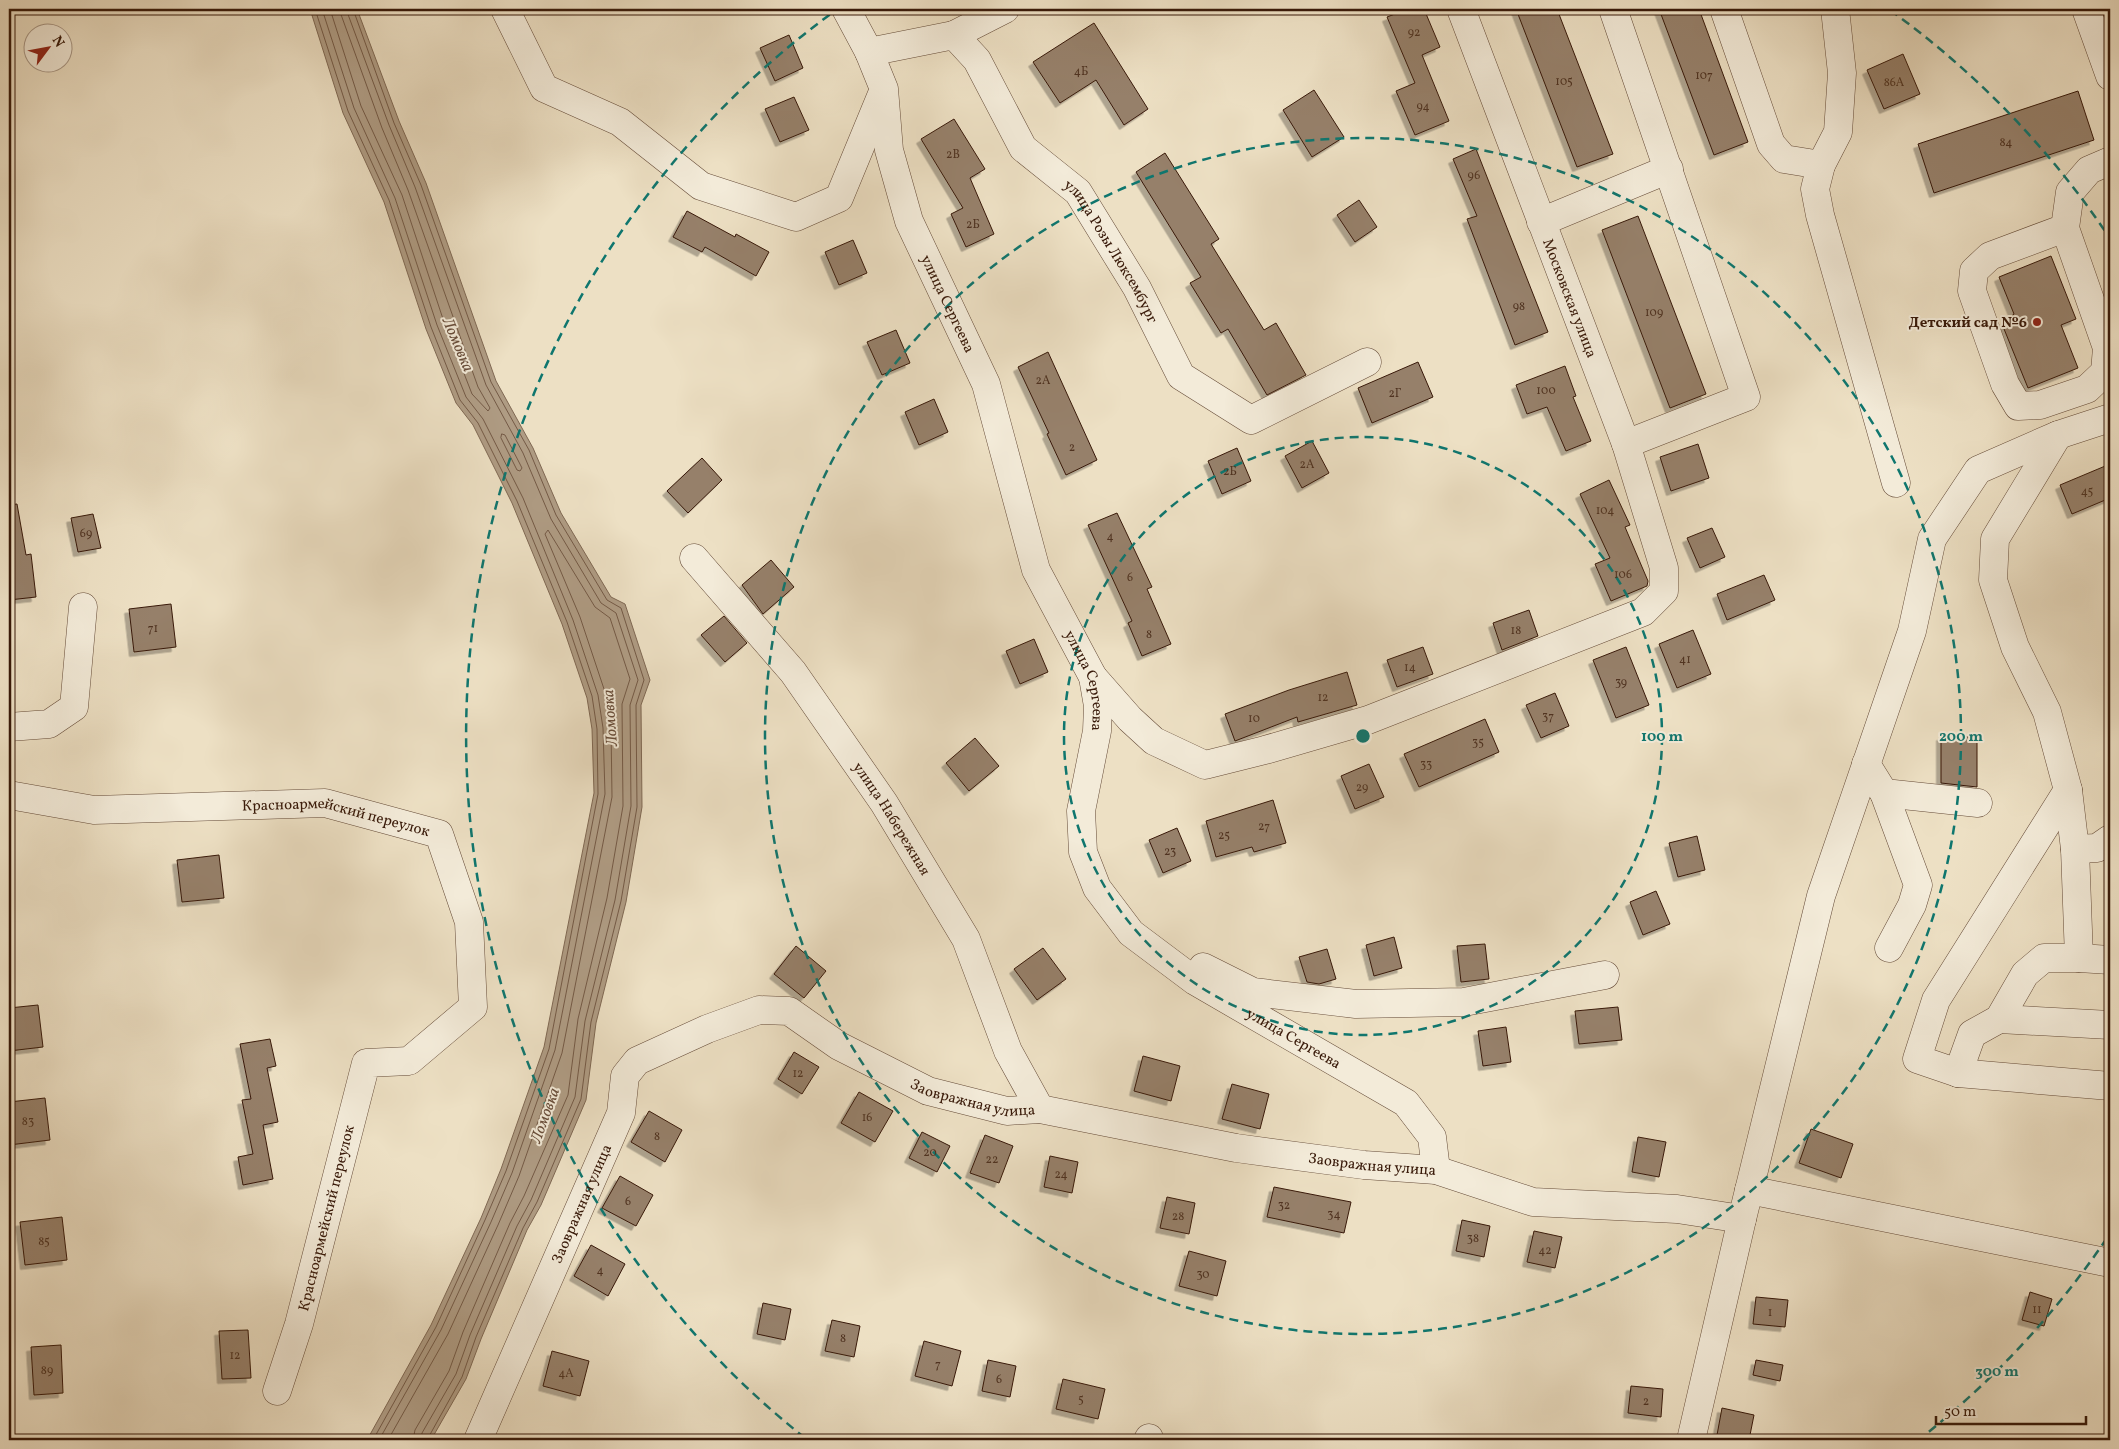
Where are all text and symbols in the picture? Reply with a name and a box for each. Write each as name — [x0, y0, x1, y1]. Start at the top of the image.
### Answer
north arrow — [22, 22, 72, 72]
house number: 92 — [1408, 25, 1420, 41]
text: N — [47, 33, 69, 51]
house number: 4Б — [1074, 64, 1088, 80]
house number: 107 — [1695, 68, 1713, 84]
house number: 105 — [1555, 74, 1573, 90]
house number: 86А — [1884, 75, 1905, 91]
house number: 94 — [1416, 99, 1430, 115]
house number: 84 — [2000, 135, 2012, 151]
house number: 2В — [946, 147, 960, 163]
house number: 96 — [1468, 168, 1480, 184]
street label: улица Розы Люксембург — [1059, 175, 1162, 328]
house number: 2Б — [966, 217, 980, 233]
street label: Московская улица — [1536, 236, 1601, 361]
street label: улица Сергеева — [915, 252, 979, 357]
house number: 98 — [1513, 299, 1525, 315]
house number: 109 — [1645, 305, 1663, 321]
water label: Ломовка — [435, 313, 479, 376]
place label: Детский сад №6 — [1908, 313, 2027, 334]
marker: Детский сад №6 — [2031, 316, 2043, 328]
house number: 2А — [1036, 373, 1051, 389]
house number: 100 — [1536, 383, 1556, 399]
house number: 2Г — [1388, 386, 1402, 402]
house number: 2 — [1069, 440, 1075, 456]
house number: 2А — [1300, 457, 1315, 473]
house number: 2Б — [1223, 464, 1237, 480]
house number: 45 — [2081, 484, 2094, 500]
house number: 104 — [1596, 503, 1614, 519]
house number: 69 — [80, 526, 92, 542]
house number: 4 — [1106, 529, 1114, 545]
house number: 106 — [1614, 567, 1632, 583]
house number: 6 — [1127, 570, 1133, 586]
house number: 71 — [148, 621, 158, 637]
house number: 18 — [1511, 623, 1521, 639]
street label: улица Сергеева — [1058, 627, 1107, 731]
house number: 8 — [1146, 627, 1152, 643]
house number: 41 — [1679, 652, 1691, 668]
house number: 14 — [1404, 660, 1416, 676]
house number: 39 — [1615, 675, 1627, 691]
water label: Ломовка — [598, 688, 624, 748]
house number: 12 — [1317, 690, 1329, 706]
house number: 37 — [1542, 709, 1554, 725]
house number: 10 — [1248, 711, 1260, 727]
centre of rings — [1354, 727, 1372, 745]
text: 100 m — [1641, 727, 1684, 748]
text: 200 m — [1939, 727, 1983, 748]
house number: 35 — [1472, 735, 1484, 751]
house number: 33 — [1420, 757, 1432, 773]
street label: улица Набережная — [847, 759, 935, 880]
house number: 29 — [1356, 780, 1368, 796]
street label: Красноармейский переулок — [242, 794, 432, 843]
house number: 27 — [1258, 819, 1270, 835]
house number: 25 — [1218, 828, 1230, 844]
house number: 23 — [1164, 844, 1176, 860]
street label: улица Сергеева — [1242, 1004, 1344, 1075]
house number: 12 — [792, 1066, 804, 1082]
street label: Заовражная улица — [906, 1075, 1036, 1123]
water label: Ломовка — [525, 1085, 566, 1147]
house number: 16 — [862, 1110, 872, 1126]
house number: 83 — [22, 1114, 34, 1130]
street label: Красноармейский переулок — [294, 1123, 361, 1314]
house number: 8 — [654, 1129, 660, 1145]
street label: Заовражная улица — [547, 1141, 618, 1267]
house number: 20 — [923, 1145, 937, 1161]
street label: Заовражная улица — [1307, 1149, 1437, 1182]
house number: 22 — [986, 1152, 998, 1168]
house number: 24 — [1054, 1167, 1068, 1183]
house number: 6 — [625, 1194, 631, 1210]
house number: 32 — [1278, 1198, 1290, 1214]
house number: 34 — [1327, 1207, 1341, 1223]
house number: 28 — [1172, 1209, 1184, 1225]
house number: 38 — [1467, 1231, 1479, 1247]
house number: 85 — [38, 1234, 50, 1250]
house number: 42 — [1538, 1243, 1552, 1259]
house number: 4 — [596, 1263, 604, 1279]
house number: 30 — [1196, 1267, 1210, 1283]
house number: 11 — [2032, 1302, 2042, 1318]
house number: 1 — [1768, 1305, 1772, 1321]
house number: 8 — [840, 1331, 846, 1347]
house number: 12 — [229, 1348, 241, 1364]
house number: 7 — [935, 1357, 941, 1373]
text: 300 m — [1975, 1362, 2019, 1383]
house number: 89 — [41, 1363, 53, 1379]
house number: 4А — [558, 1366, 574, 1382]
house number: 6 — [996, 1372, 1002, 1388]
house number: 5 — [1078, 1392, 1084, 1408]
house number: 2 — [1643, 1394, 1649, 1410]
scale bar — [1936, 1394, 2086, 1426]
text: 50 m — [1944, 1402, 1976, 1423]

